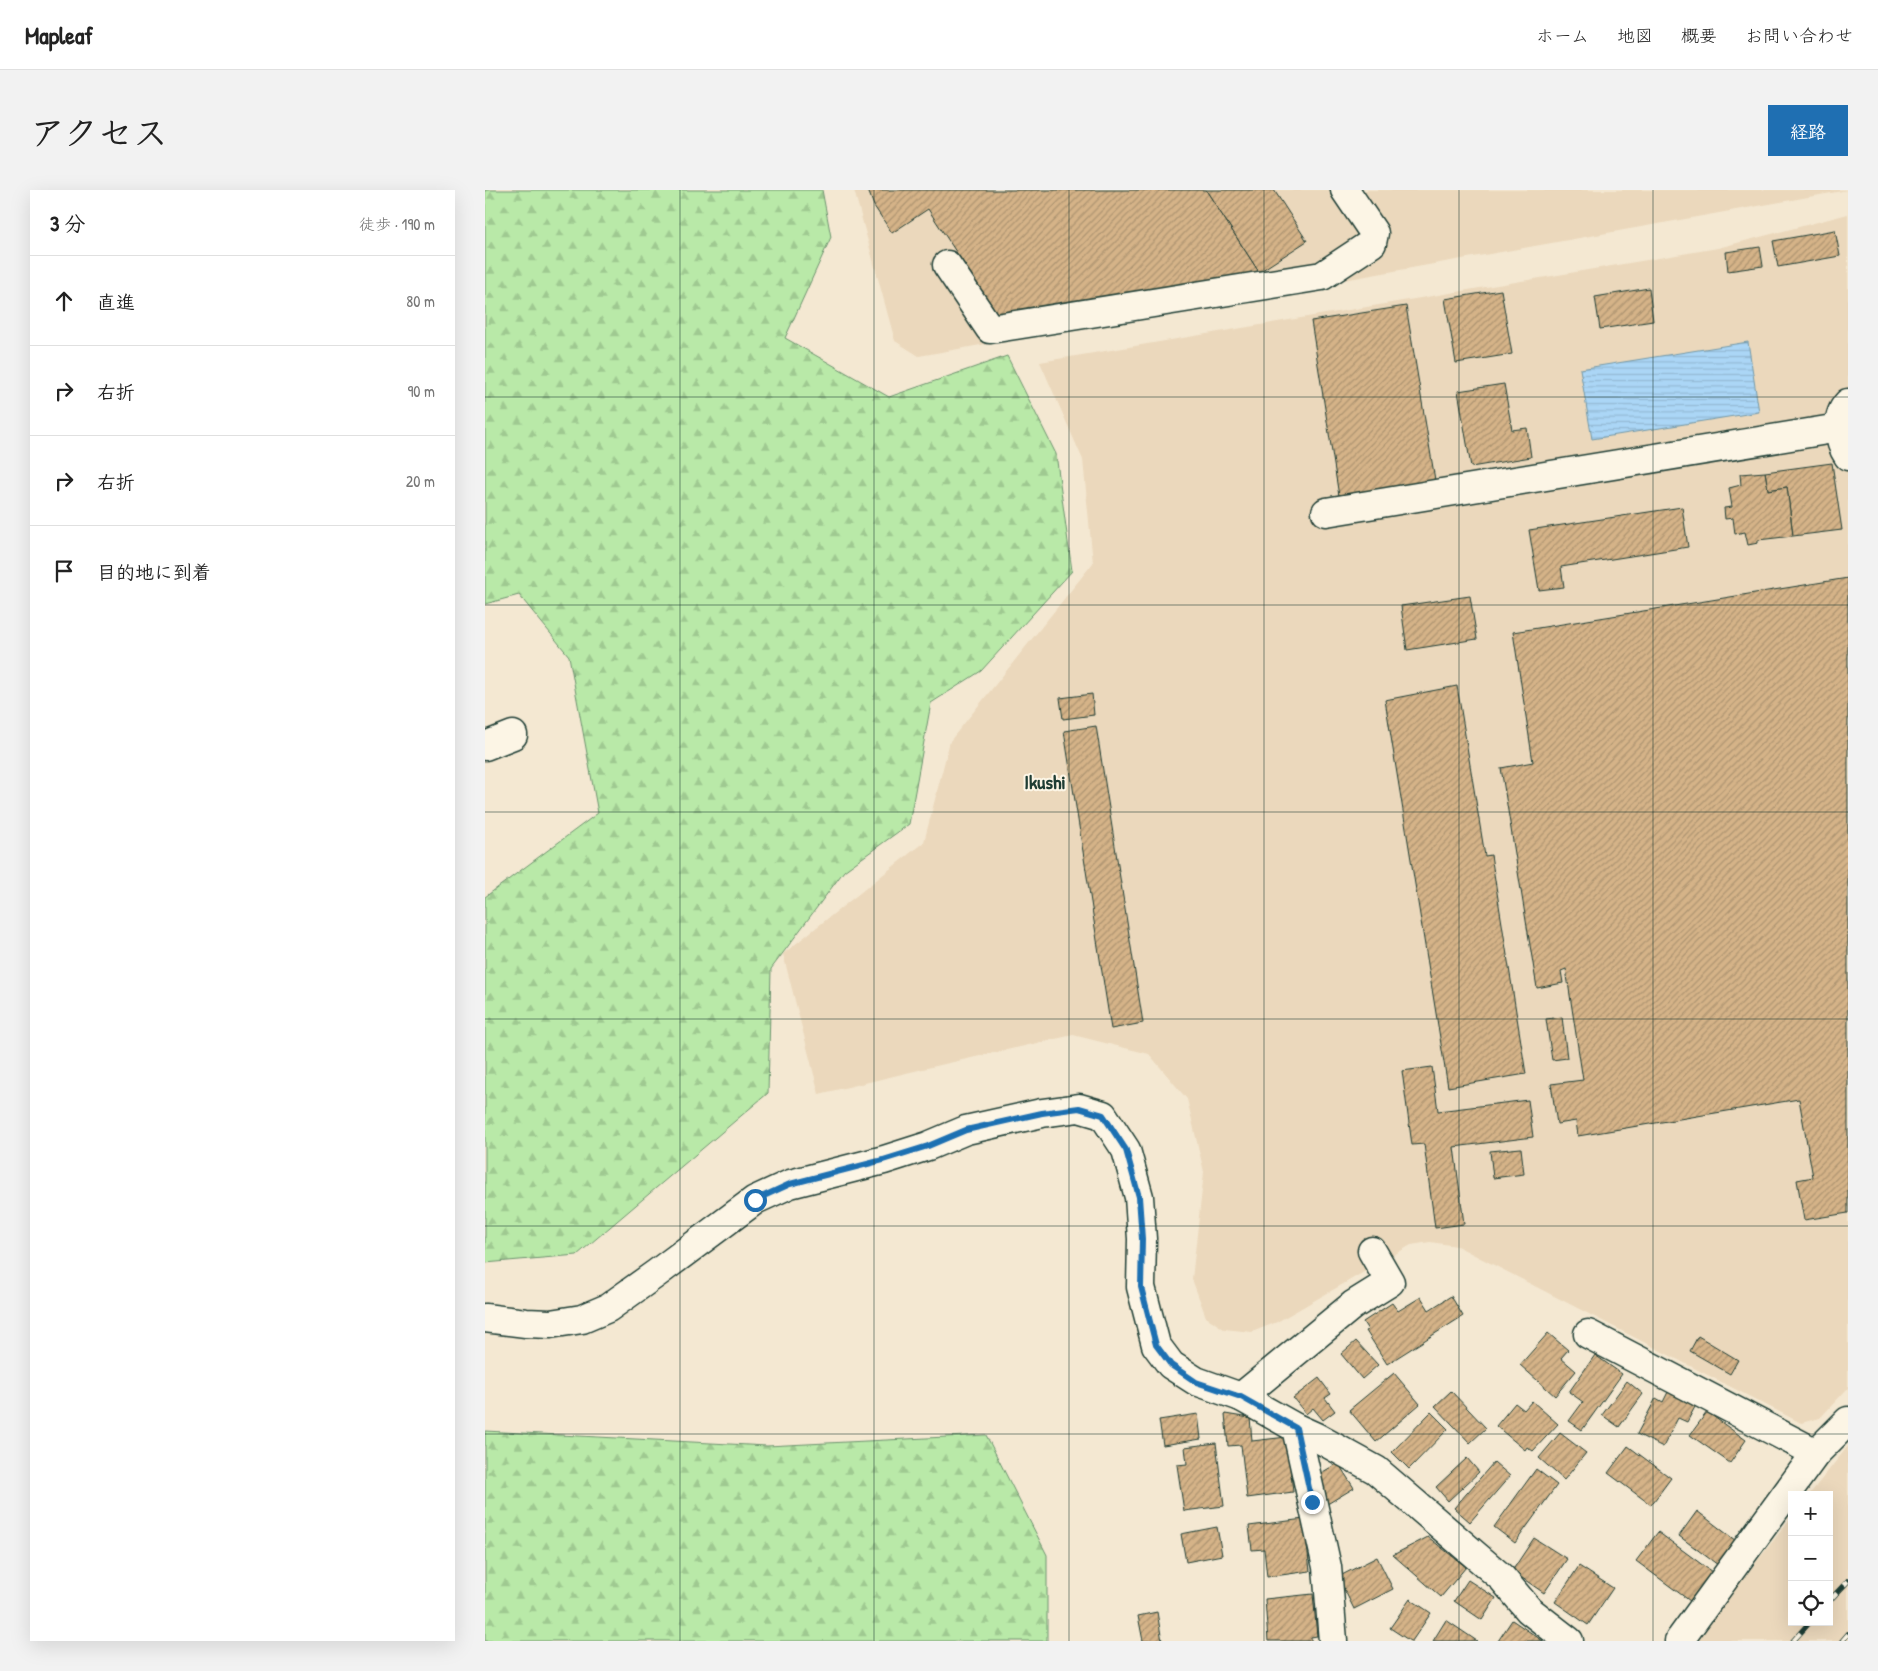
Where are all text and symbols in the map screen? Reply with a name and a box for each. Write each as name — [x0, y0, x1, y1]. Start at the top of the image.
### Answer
text: Mapleaf — [25, 19, 93, 51]
text: ホーム — [1536, 23, 1589, 48]
text: 地図 — [1617, 23, 1653, 48]
text: 概要 — [1681, 23, 1717, 48]
text: お問い合わせ — [1745, 23, 1853, 48]
button: 経路 — [1768, 105, 1848, 156]
text: アクセス — [30, 109, 168, 156]
text: 3 分 — [50, 209, 85, 238]
text: 徒歩 · 190 m — [359, 213, 435, 235]
icon: ahead — [50, 287, 78, 315]
text: 直進 — [97, 289, 135, 315]
text: 80 m — [406, 290, 435, 312]
icon: right — [50, 377, 78, 405]
text: 右折 — [97, 379, 135, 405]
text: 90 m — [407, 380, 435, 402]
icon: right — [50, 467, 78, 495]
text: 右折 — [97, 469, 135, 495]
text: 20 m — [406, 470, 435, 492]
icon: arrive — [50, 557, 78, 585]
text: 目的地に到着 — [97, 559, 211, 585]
district label: Ikushi — [1024, 768, 1066, 795]
route start — [744, 1189, 767, 1212]
route end — [1301, 1491, 1324, 1514]
map controls — [1788, 1491, 1833, 1626]
button: + — [1788, 1491, 1833, 1536]
button: − — [1788, 1536, 1833, 1581]
button: locate — [1788, 1581, 1833, 1626]

